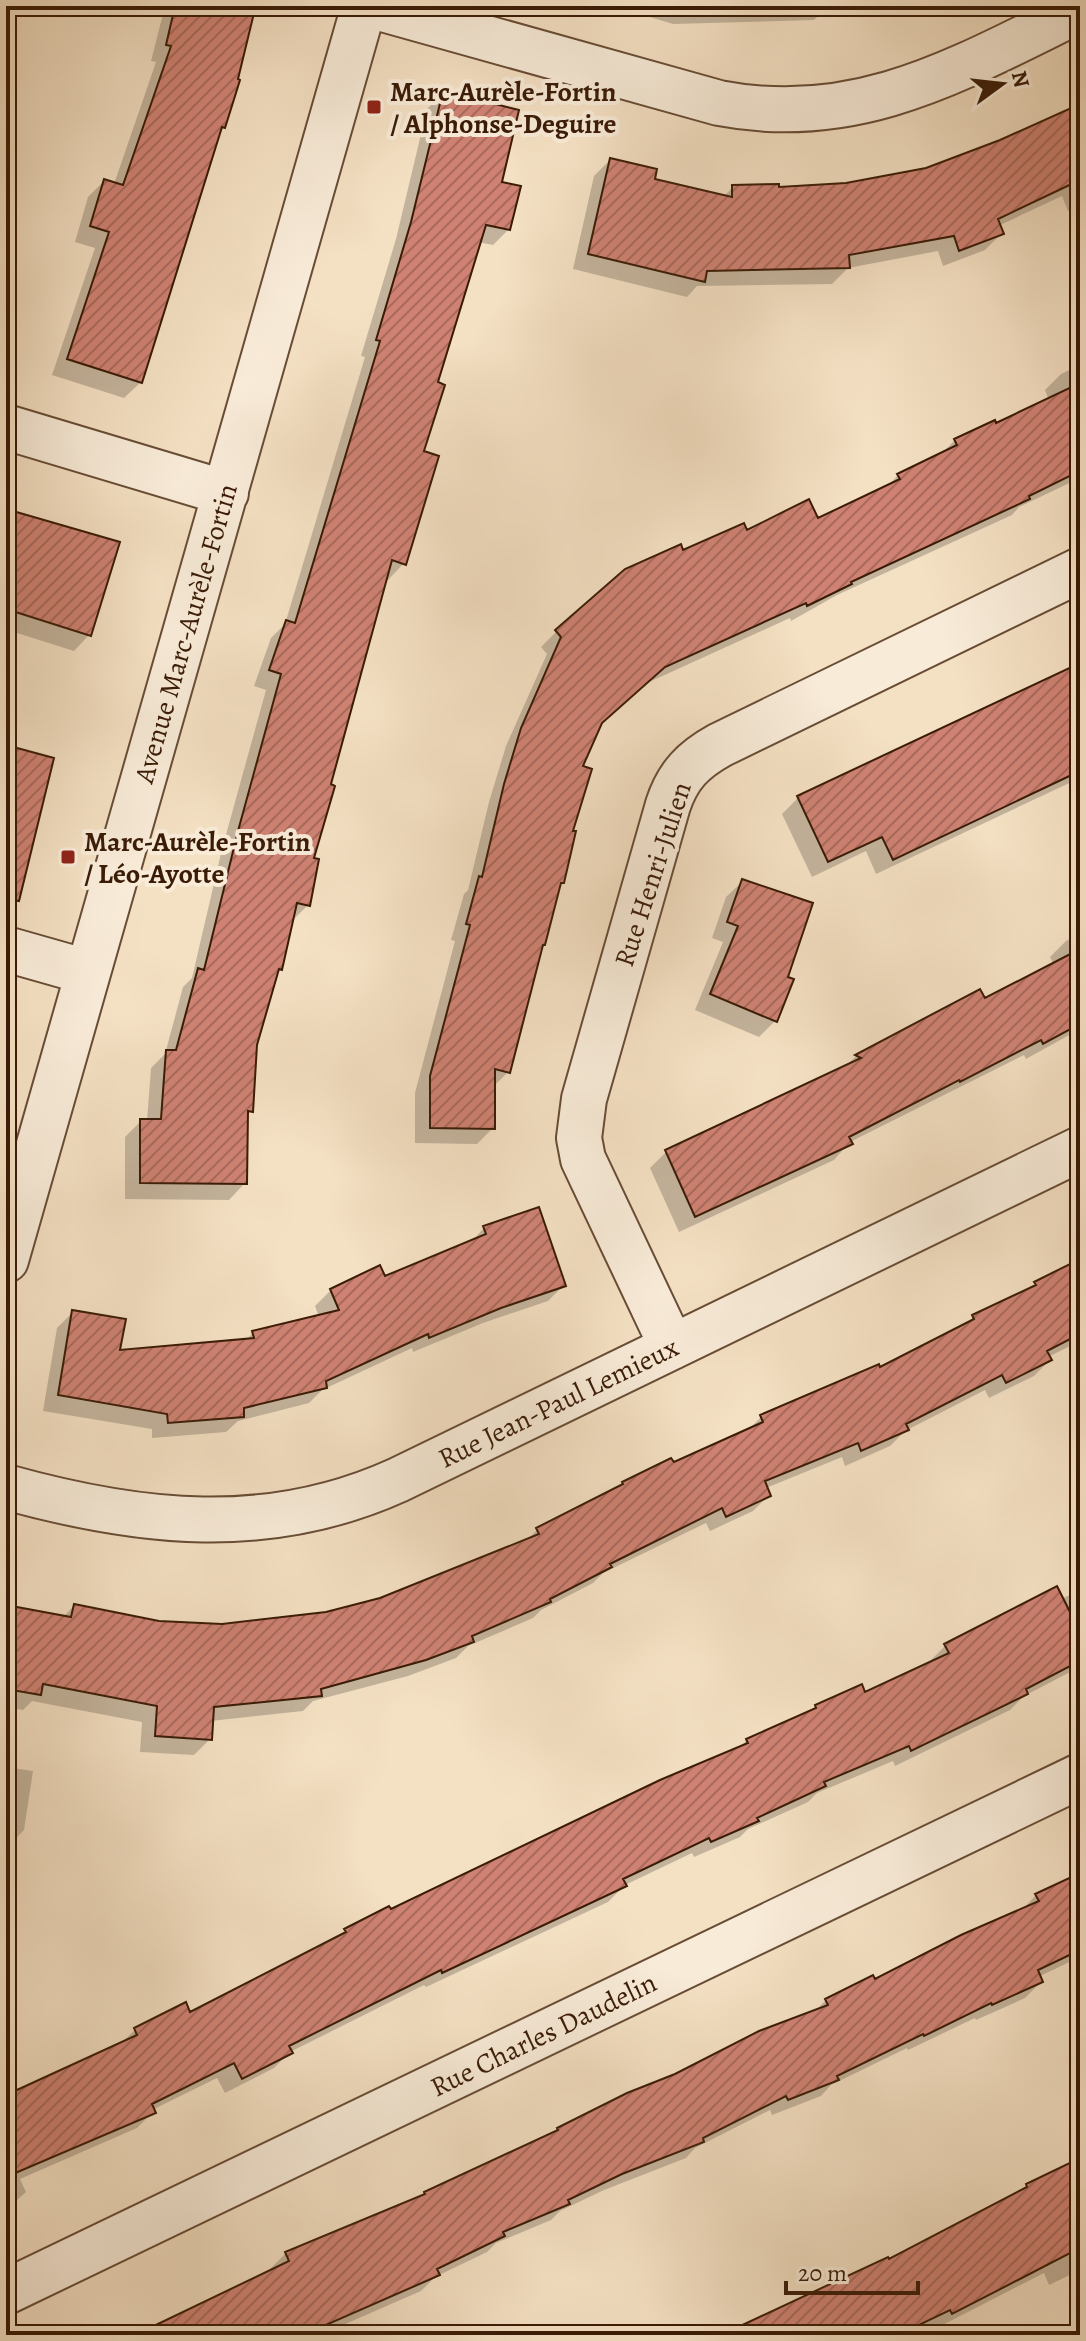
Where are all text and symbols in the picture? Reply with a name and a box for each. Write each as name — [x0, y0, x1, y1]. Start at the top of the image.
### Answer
north arrow — [962, 44, 1042, 124]
text: N — [1004, 67, 1037, 91]
place label: Marc-Aurèle-Fortin / Alphonse-Deguire — [390, 73, 617, 143]
marker: Marc-Aurèle-Fortin / Alphonse-Deguire — [365, 98, 383, 116]
street label: Avenue Marc-Aurèle-Fortin — [125, 479, 247, 788]
street label: Rue Henri-Julien — [605, 777, 701, 972]
place label: Marc-Aurèle-Fortin / Léo-Ayotte — [84, 823, 311, 893]
marker: Marc-Aurèle-Fortin / Léo-Ayotte — [59, 848, 77, 866]
street label: Rue Jean-Paul Lemieux — [432, 1328, 685, 1478]
street label: Rue Charles Daudelin — [424, 1964, 663, 2106]
scale bar — [786, 2245, 918, 2295]
text: 20 m — [798, 2257, 847, 2289]

